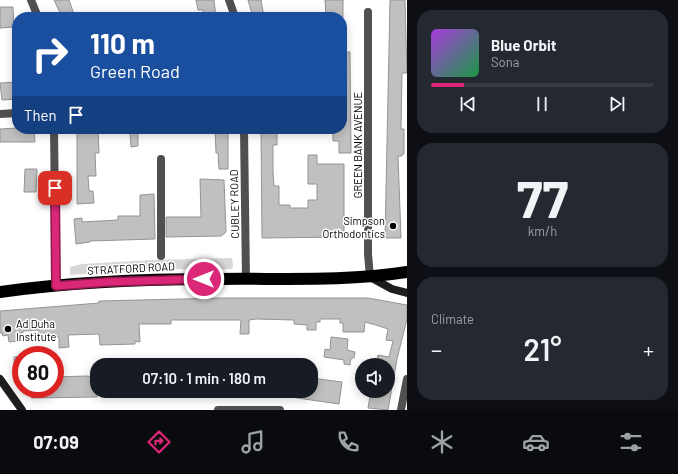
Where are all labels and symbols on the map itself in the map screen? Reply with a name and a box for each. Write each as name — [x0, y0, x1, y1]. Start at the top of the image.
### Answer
street label: GREEN BANK AVENUE — [351, 91, 364, 198]
street label: CUBLEY ROAD — [227, 169, 241, 239]
pin — [38, 171, 72, 205]
place label: Simpson Orthodontics — [322, 214, 385, 240]
marker: Simpson Orthodontics — [388, 221, 398, 231]
position arrow — [183, 258, 225, 300]
street label: STRATFORD ROAD — [87, 259, 175, 277]
place label: Ad Duha Institute — [16, 317, 57, 343]
marker: Ad Duha Institute — [3, 324, 13, 334]
speed limit sign: 80 — [12, 346, 64, 398]

